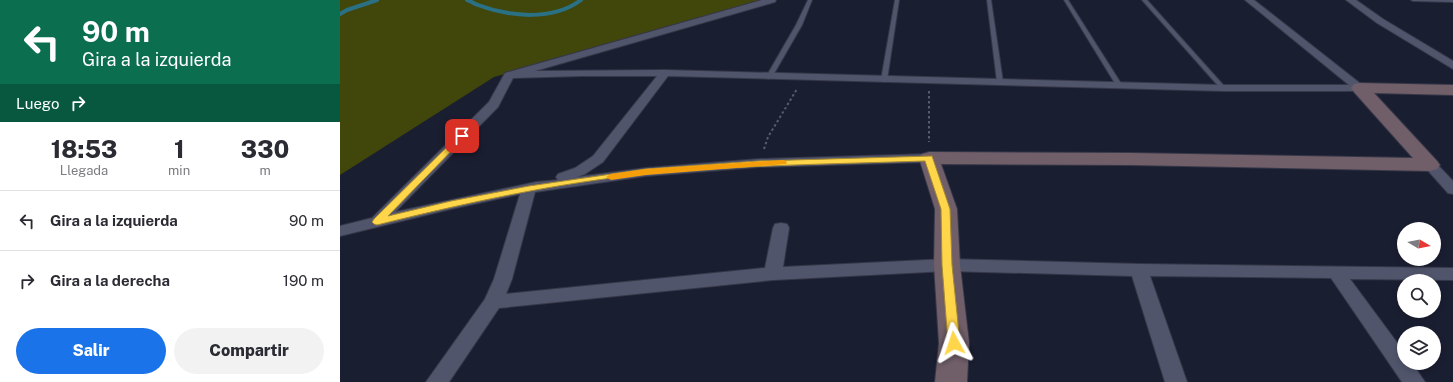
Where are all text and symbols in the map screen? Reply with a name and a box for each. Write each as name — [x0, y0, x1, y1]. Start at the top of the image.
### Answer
text: 90 m — [82, 15, 150, 48]
icon: left — [16, 16, 68, 68]
text: Gira a la izquierda — [82, 49, 231, 70]
icon: right — [67, 92, 89, 114]
text: Luego — [16, 95, 59, 112]
pin — [445, 119, 479, 153]
icon: arrive — [451, 125, 473, 147]
text: 18:53 — [51, 135, 117, 163]
text: 1 — [174, 135, 184, 163]
text: 330 — [241, 135, 289, 163]
text: Llegada — [60, 163, 108, 178]
text: min — [168, 163, 190, 178]
text: m — [259, 163, 271, 178]
icon: left — [16, 210, 38, 232]
text: Gira a la izquierda — [50, 212, 178, 229]
text: 90 m — [289, 212, 324, 229]
north arrow — [1397, 222, 1441, 266]
map controls — [1397, 222, 1441, 370]
icon: right — [16, 270, 38, 292]
text: Gira a la derecha — [50, 272, 170, 289]
text: 190 m — [283, 272, 324, 289]
button: search — [1397, 274, 1441, 318]
position arrow — [933, 322, 975, 364]
button: layers — [1397, 326, 1441, 370]
button: Salir — [16, 328, 166, 374]
button: Compartir — [174, 328, 324, 374]

